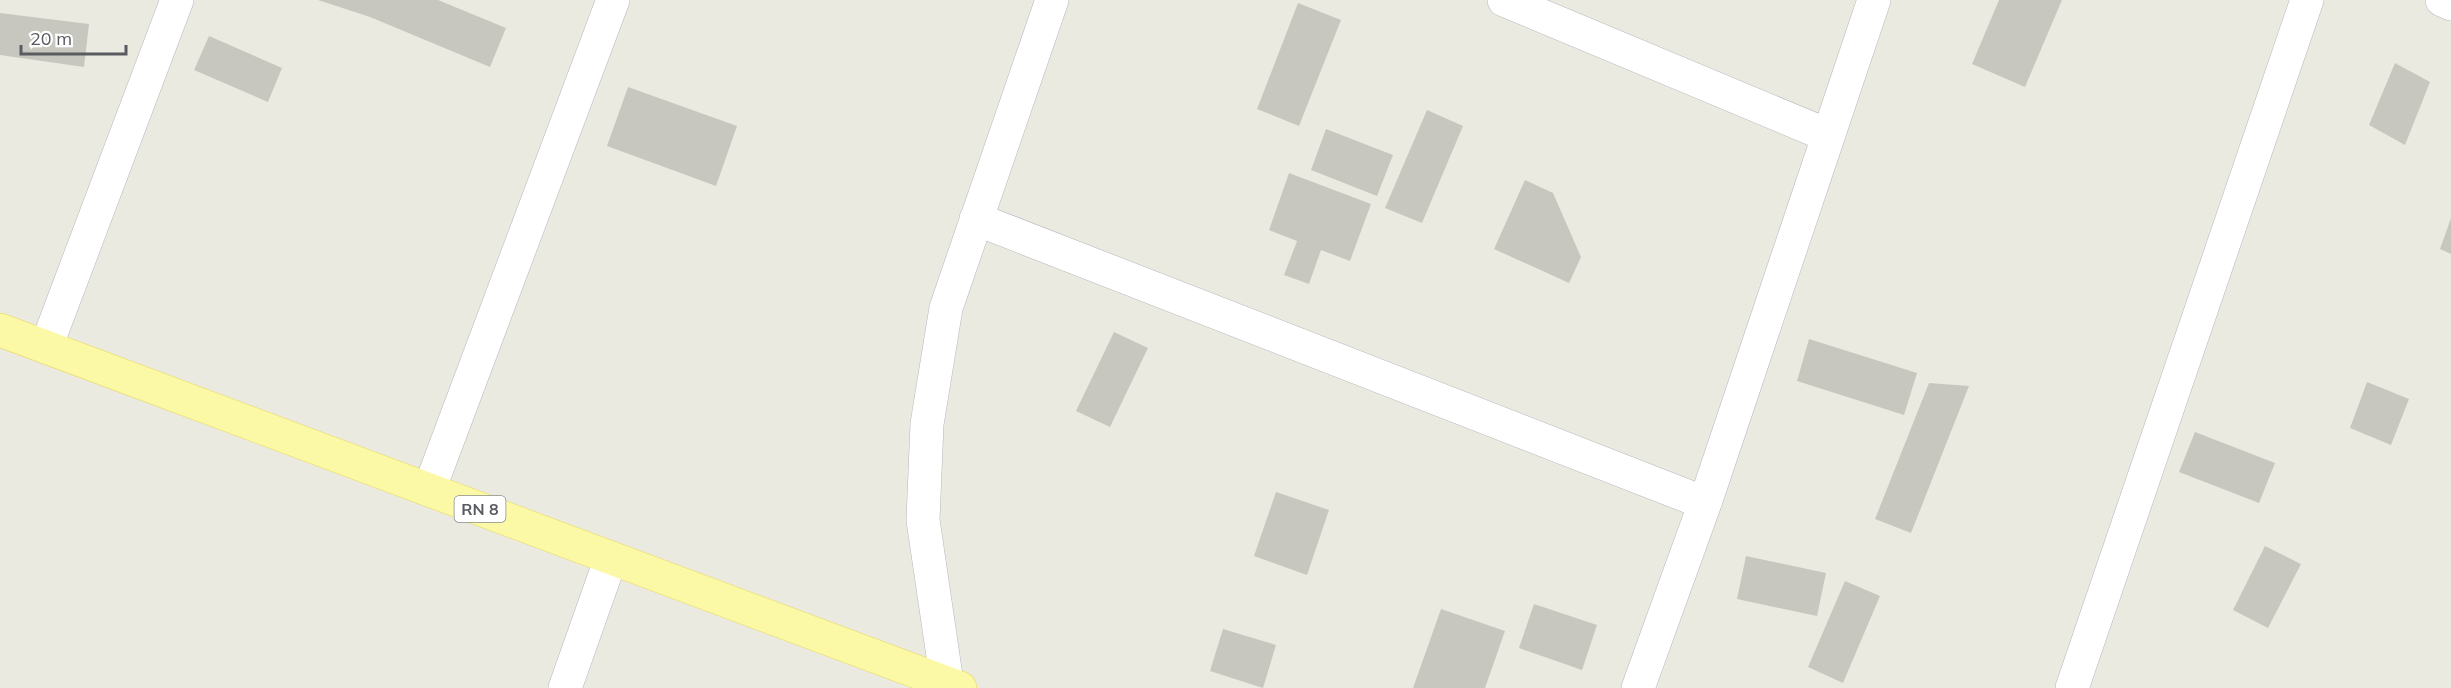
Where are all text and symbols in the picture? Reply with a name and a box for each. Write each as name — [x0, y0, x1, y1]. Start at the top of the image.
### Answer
scale bar — [21, 18, 126, 56]
text: 20 m — [30, 27, 72, 50]
road number: RN 8 — [454, 496, 506, 522]

